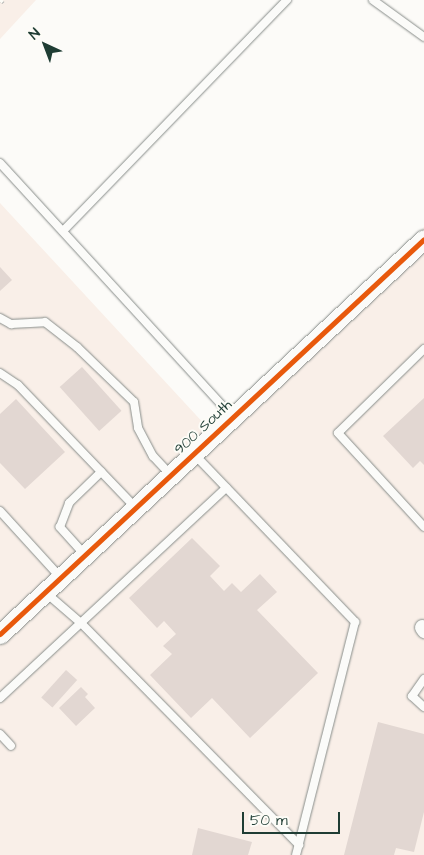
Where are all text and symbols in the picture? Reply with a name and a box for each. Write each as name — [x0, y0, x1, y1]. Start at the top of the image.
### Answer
north arrow — [20, 20, 70, 70]
text: N — [25, 24, 45, 44]
street label: 900 South — [170, 396, 236, 458]
scale bar — [244, 802, 342, 834]
text: 50 m — [250, 810, 288, 831]

